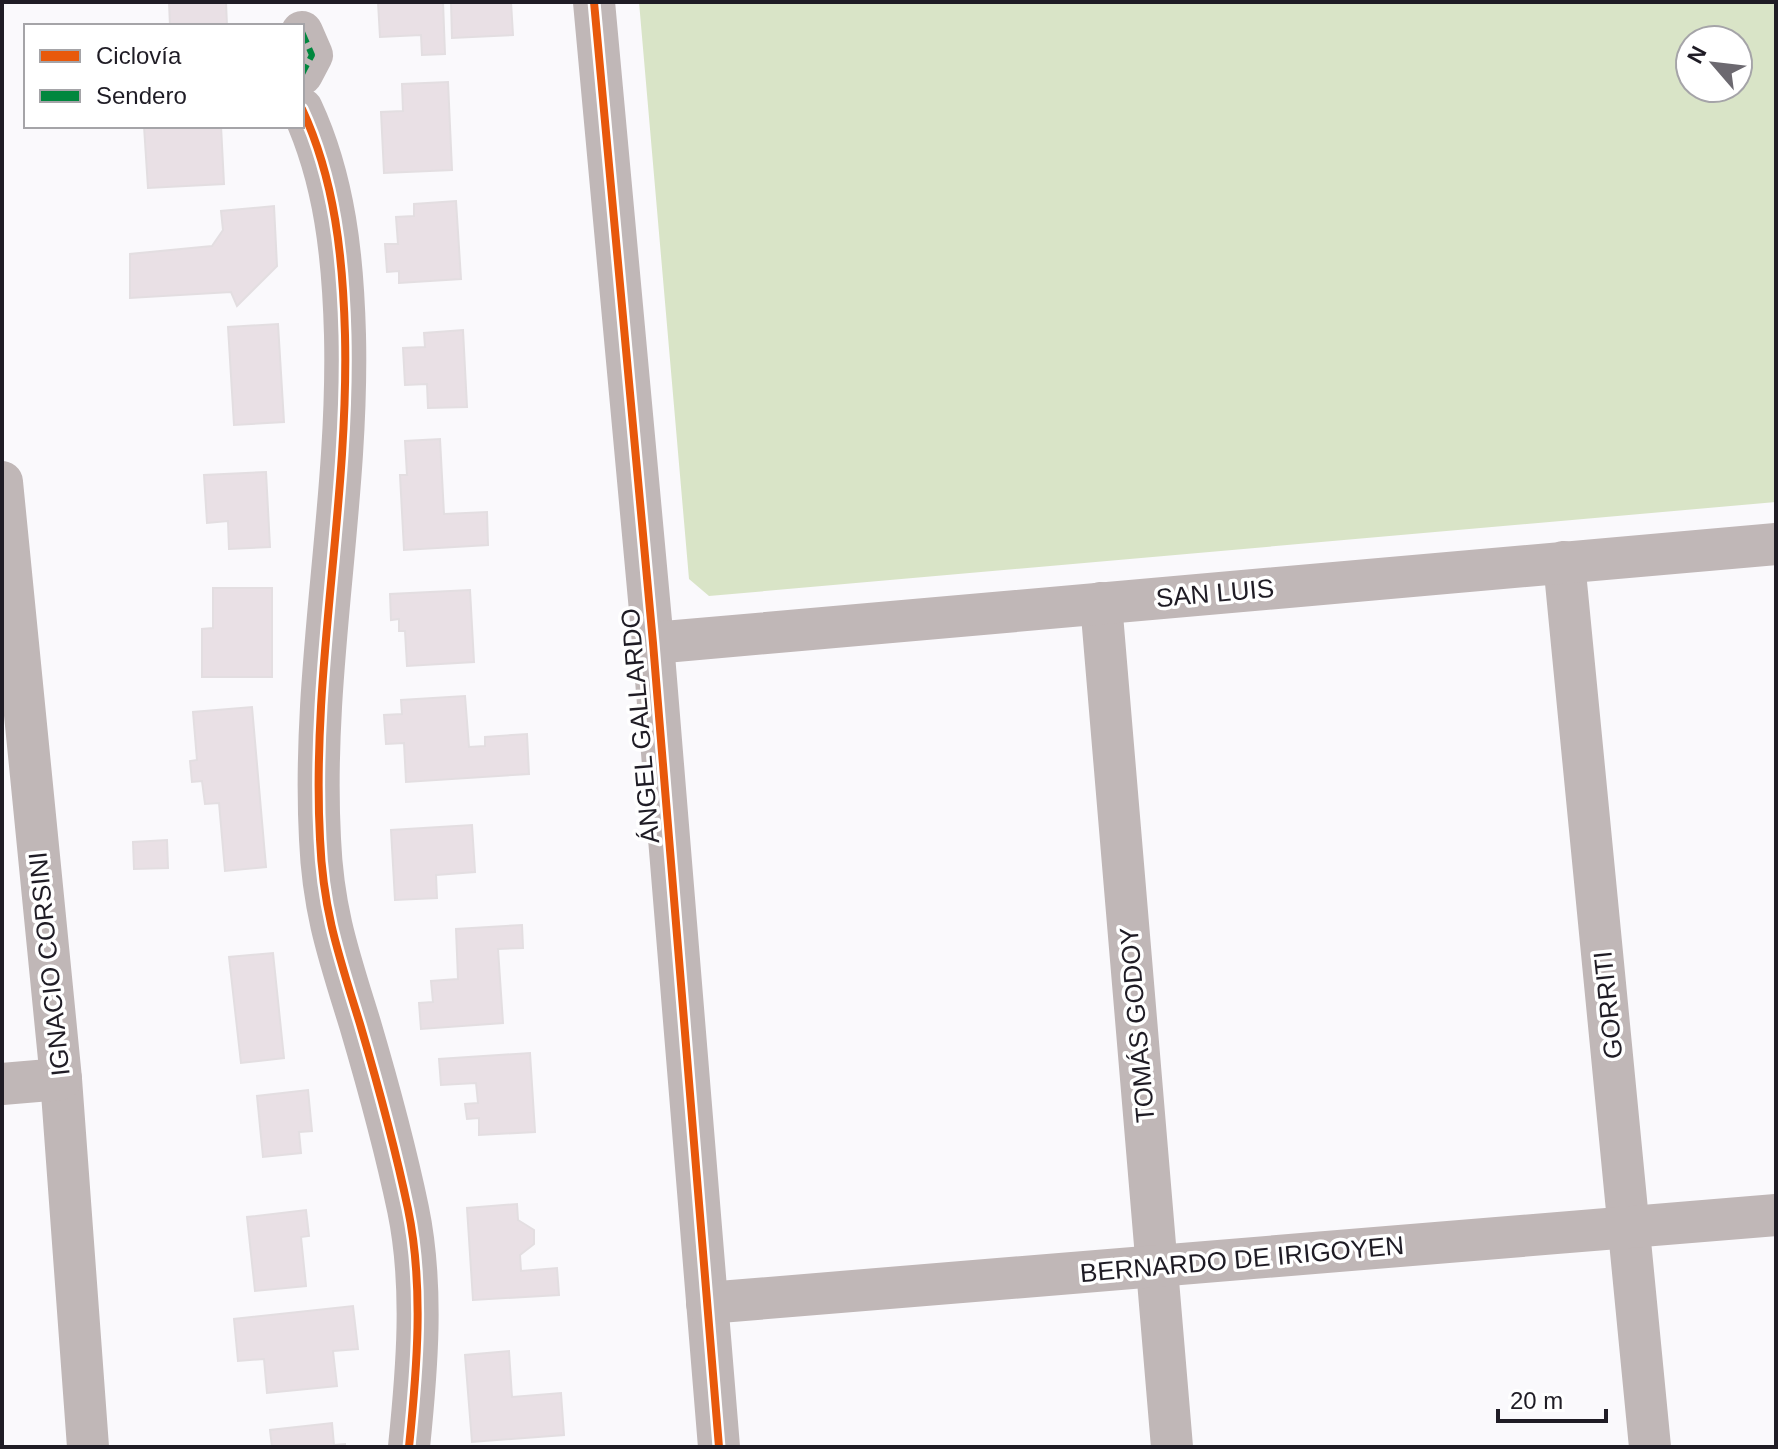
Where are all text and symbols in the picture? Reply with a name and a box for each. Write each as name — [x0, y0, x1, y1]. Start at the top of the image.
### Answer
legend — [24, 24, 304, 128]
north arrow — [1674, 24, 1754, 104]
text: Ciclovía — [96, 42, 182, 69]
text: N — [1682, 42, 1712, 68]
text: Sendero — [96, 82, 187, 109]
street label: SAN LUIS — [1155, 573, 1275, 613]
street label: ÁNGEL GALLARDO — [615, 607, 665, 845]
street label: IGNACIO CORSINI — [22, 850, 76, 1078]
street label: TOMÁS GODOY — [1114, 926, 1160, 1124]
street label: GORRITI — [1587, 950, 1629, 1060]
street label: BERNARDO DE IRIGOYEN — [1079, 1230, 1405, 1288]
scale bar — [1498, 1373, 1606, 1423]
text: 20 m — [1510, 1387, 1563, 1414]

